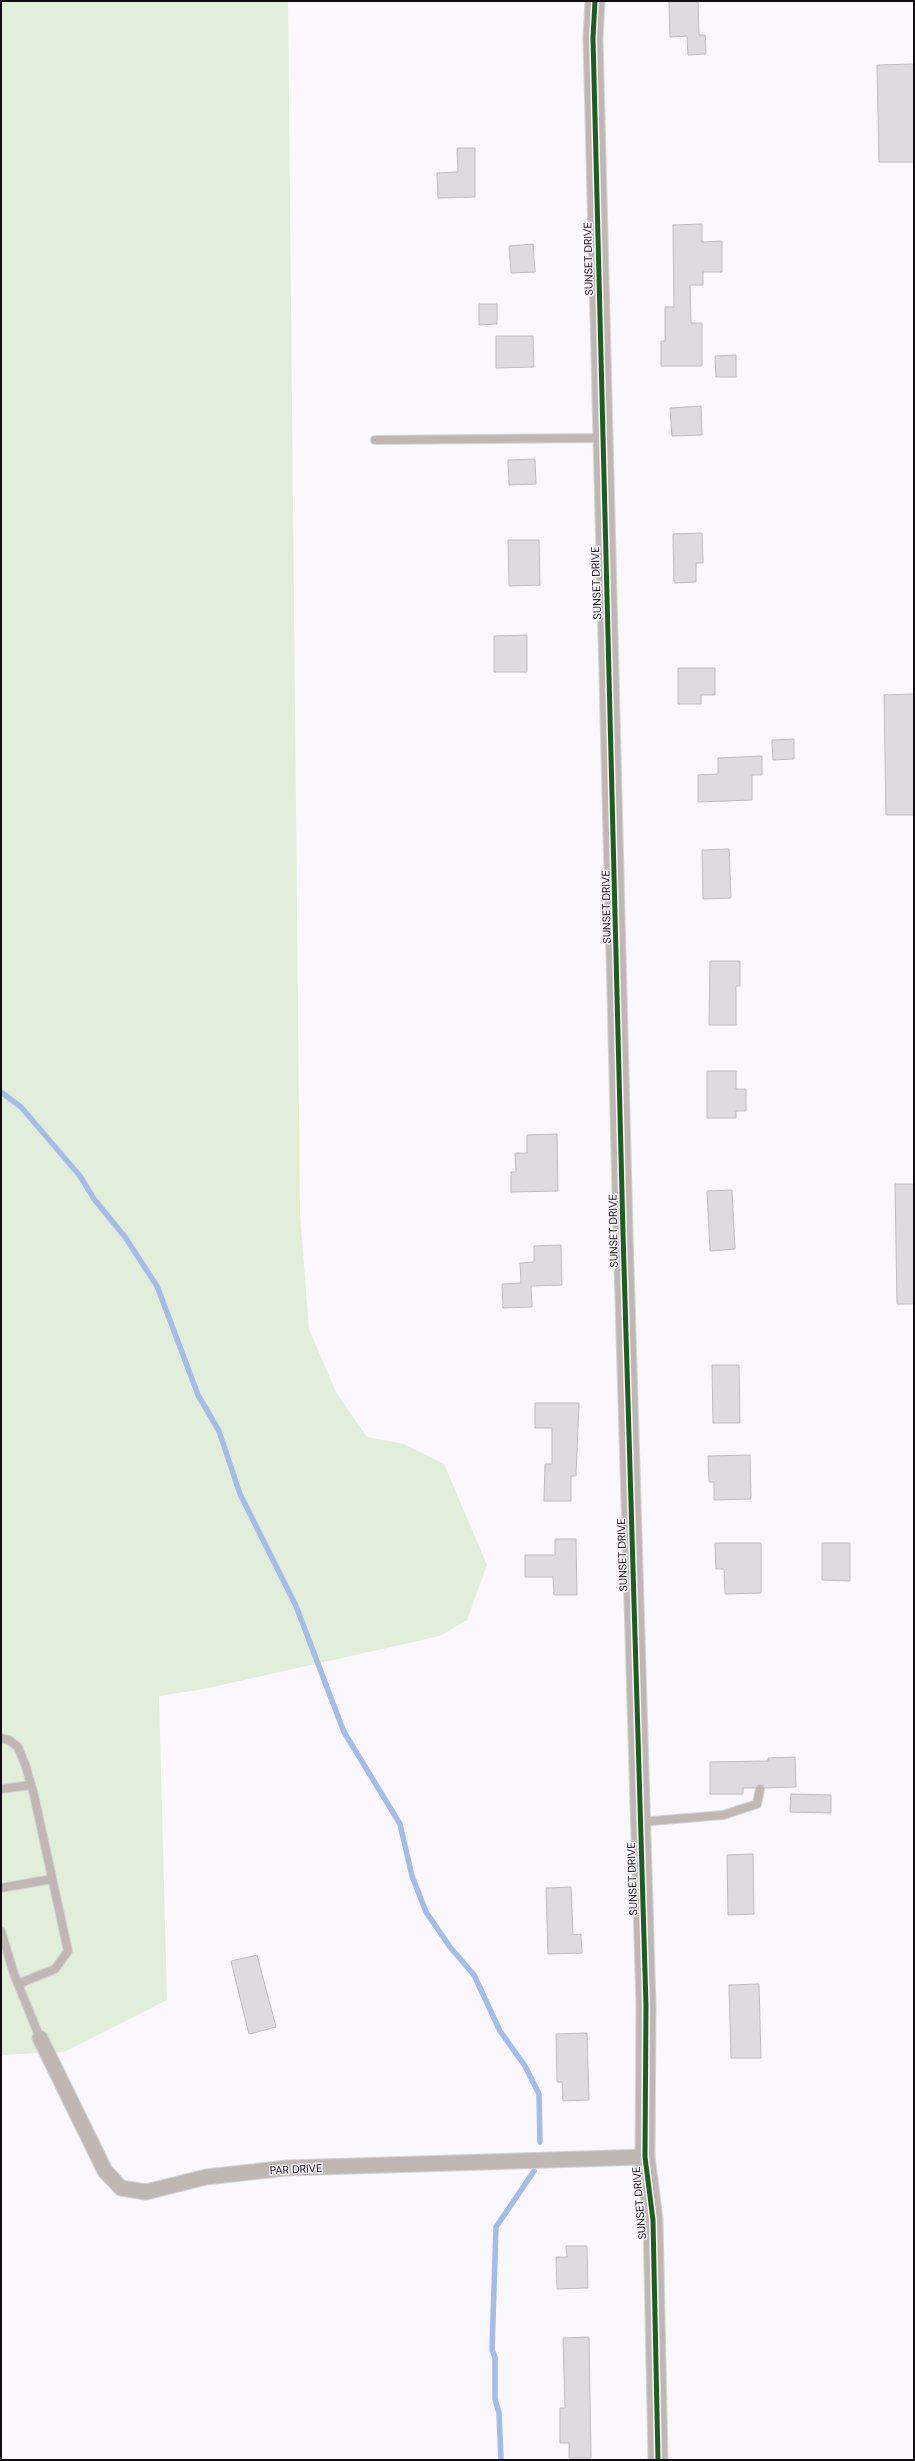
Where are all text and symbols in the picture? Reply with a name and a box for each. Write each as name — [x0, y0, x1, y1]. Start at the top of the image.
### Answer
street label: SUNSET DRIVE — [580, 222, 596, 296]
street label: SUNSET DRIVE — [588, 546, 604, 620]
street label: SUNSET DRIVE — [598, 870, 614, 944]
street label: SUNSET DRIVE — [605, 1194, 621, 1268]
street label: SUNSET DRIVE — [614, 1518, 630, 1592]
street label: SUNSET DRIVE — [624, 1842, 640, 1916]
street label: PAR DRIVE — [269, 2161, 323, 2177]
street label: SUNSET DRIVE — [629, 2166, 649, 2240]

